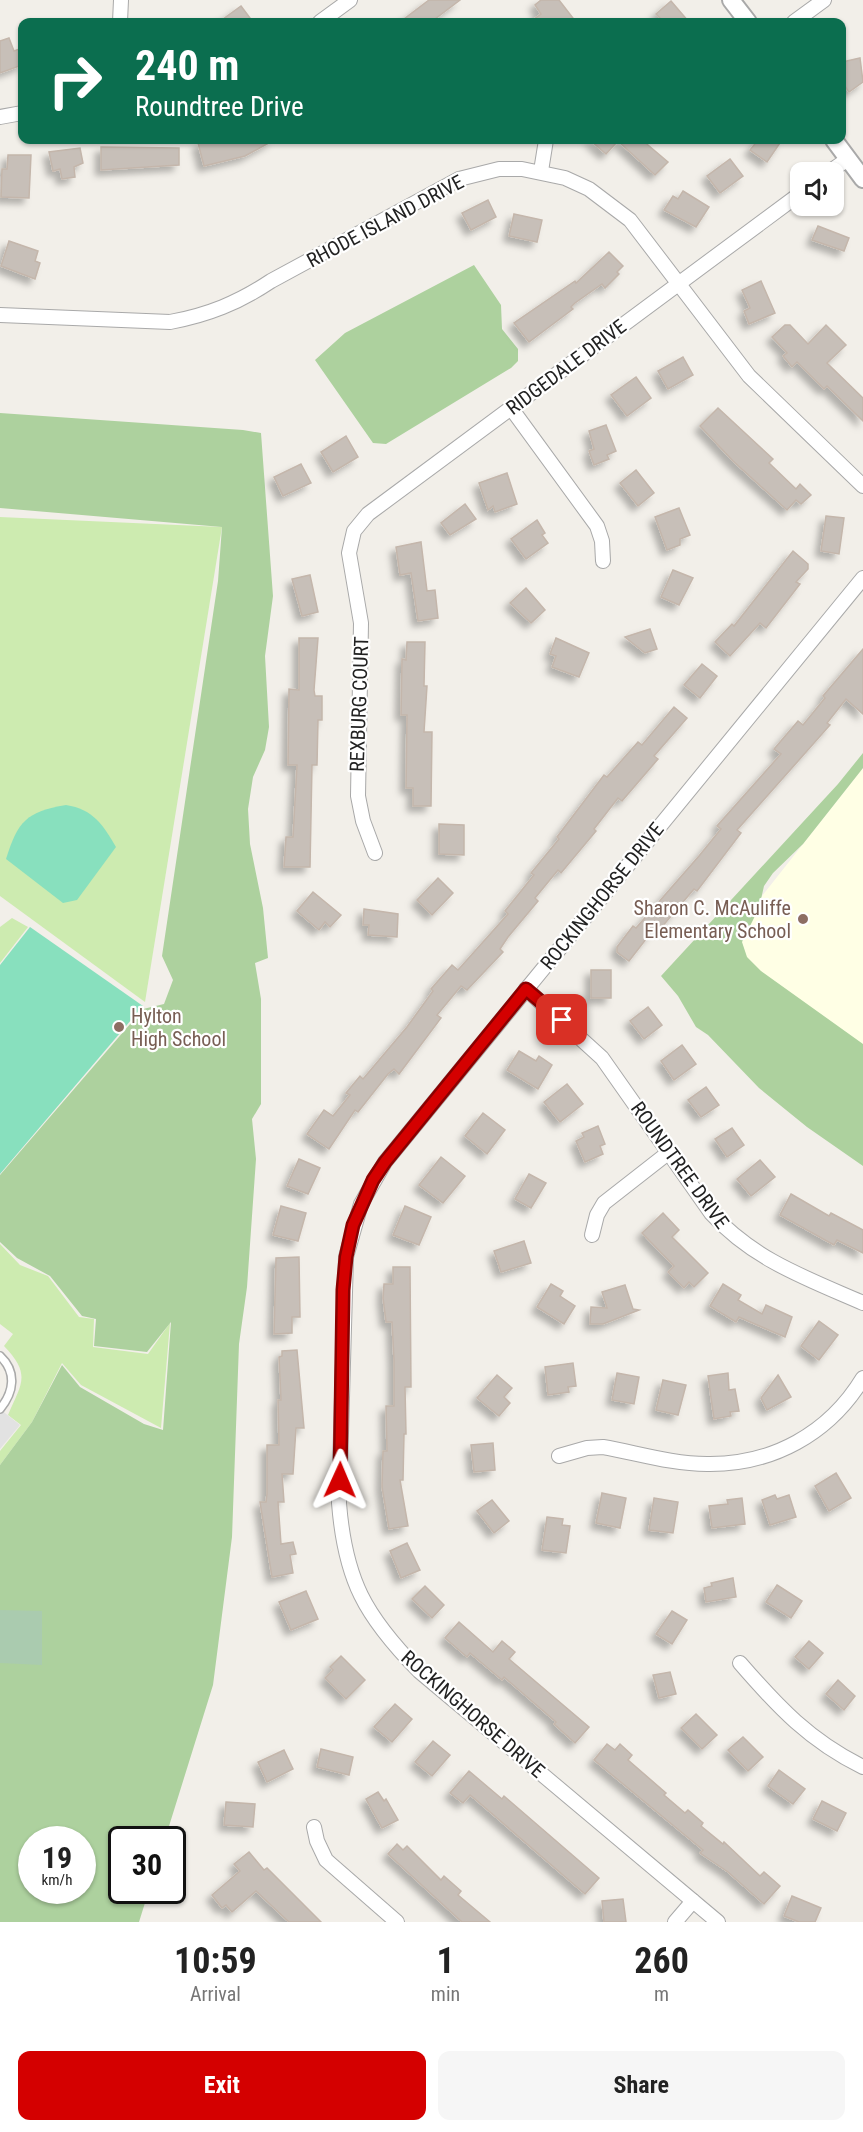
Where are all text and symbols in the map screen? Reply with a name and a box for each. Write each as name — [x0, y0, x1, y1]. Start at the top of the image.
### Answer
text: 240 m — [135, 41, 240, 90]
icon: right — [36, 42, 114, 120]
text: Roundtree Drive — [135, 91, 304, 123]
map controls — [790, 162, 844, 216]
button: sound — [790, 162, 844, 216]
street label: RHODE ISLAND DRIVE — [302, 169, 468, 272]
street label: RIDGEDALE DRIVE — [501, 314, 631, 420]
street label: REXBURG COURT — [345, 636, 373, 772]
street label: ROCKINGHORSE DRIVE — [535, 818, 669, 974]
place label: Sharon C. McAuliffe Elementary School — [634, 896, 791, 943]
marker: Sharon C. McAuliffe Elementary School — [796, 912, 810, 926]
pin — [536, 994, 587, 1045]
icon: arrive — [545, 1003, 578, 1036]
place label: Hylton High School — [131, 1004, 226, 1051]
marker: Hylton High School — [112, 1020, 126, 1034]
street label: ROUNDTREE DRIVE — [626, 1097, 734, 1233]
position arrow — [308, 1448, 372, 1512]
street label: ROCKINGHORSE DRIVE — [396, 1645, 550, 1783]
speed limit sign: 30 — [108, 1826, 186, 1904]
text: 19 — [42, 1840, 72, 1875]
text: km/h — [42, 1871, 72, 1889]
text: 10:59 — [174, 1940, 257, 1982]
text: 1 — [436, 1940, 455, 1982]
text: 260 — [634, 1940, 689, 1982]
text: Arrival — [190, 1982, 241, 2006]
text: min — [431, 1982, 460, 2006]
text: m — [654, 1982, 669, 2006]
button: Exit — [18, 2051, 426, 2120]
button: Share — [438, 2051, 845, 2120]

